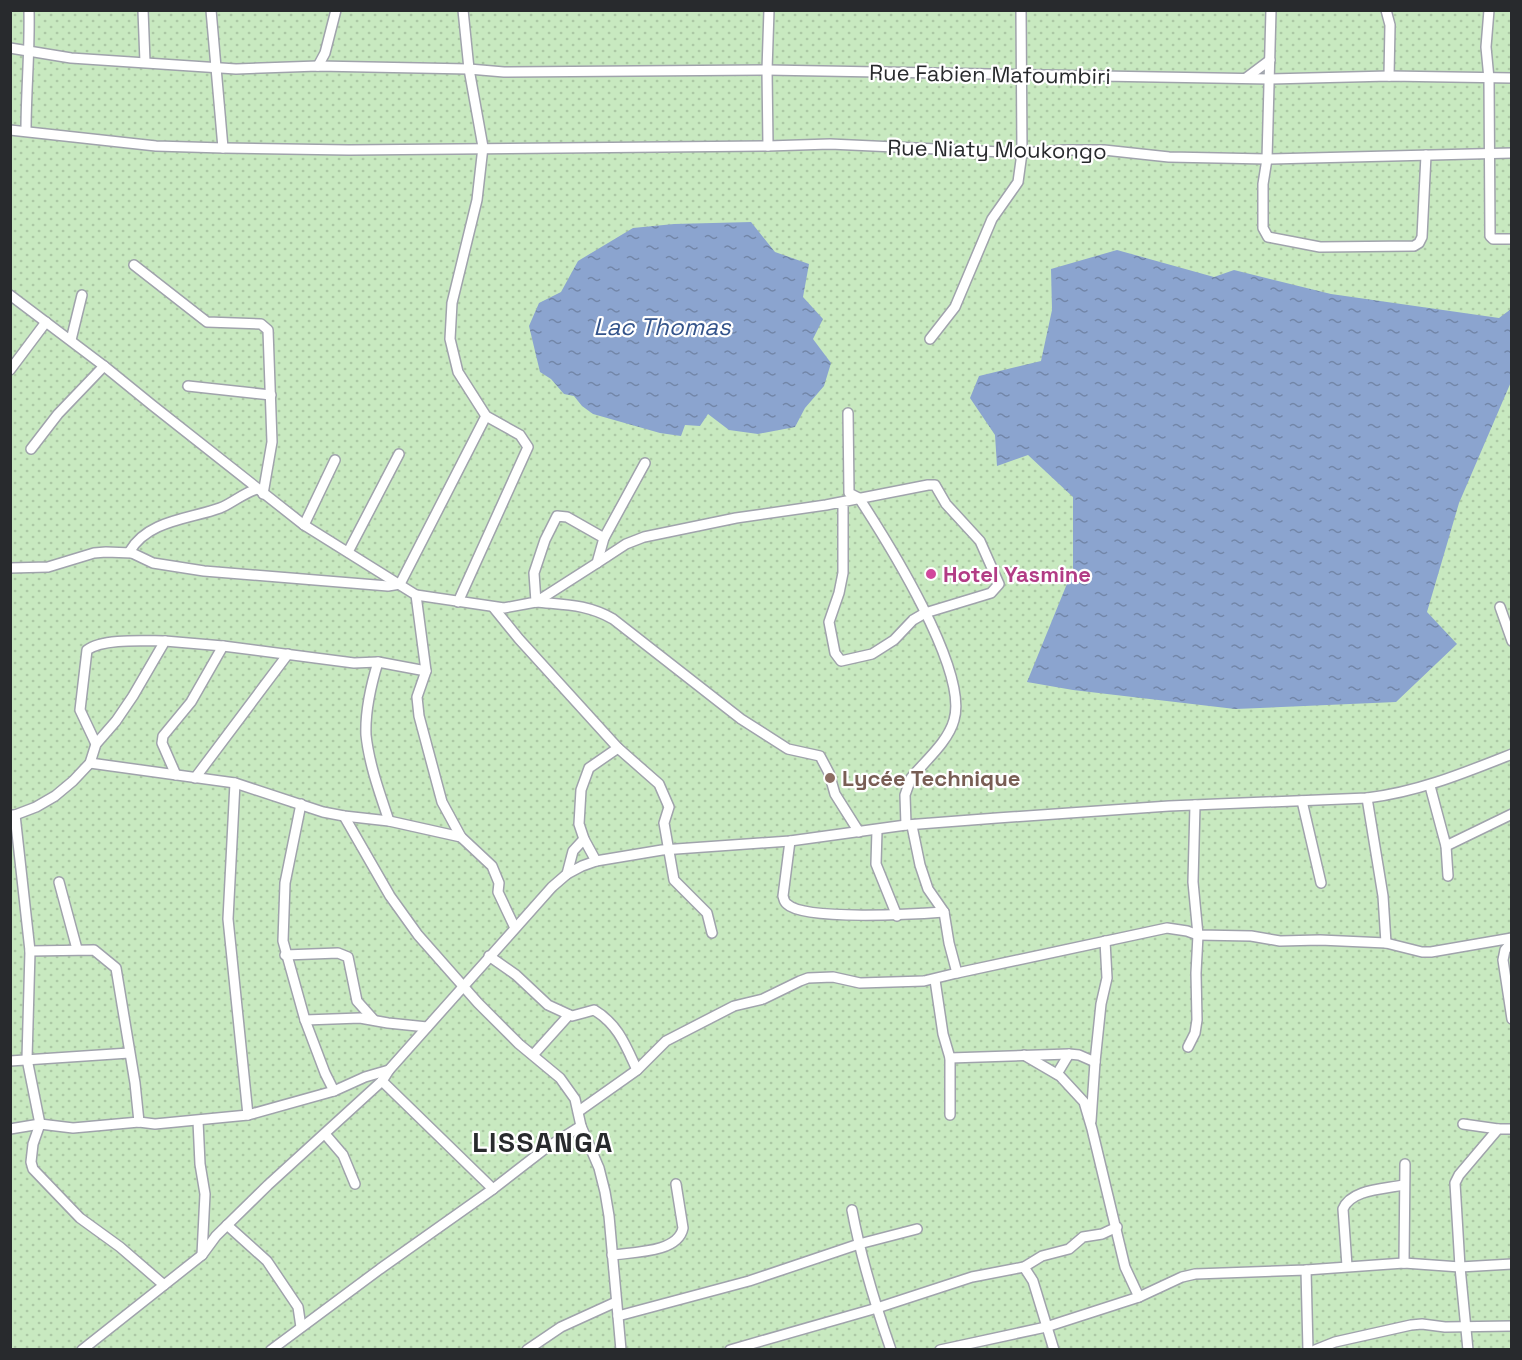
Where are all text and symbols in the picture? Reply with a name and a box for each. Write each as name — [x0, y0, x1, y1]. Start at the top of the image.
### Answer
street label: Rue Fabien Mafoumbiri — [869, 58, 1111, 90]
street label: Rue Niaty Moukongo — [887, 133, 1107, 165]
water label: Lac Thomas — [593, 311, 732, 342]
place label: Hotel Yasmine — [943, 560, 1091, 588]
marker: Hotel Yasmine — [924, 567, 938, 581]
place label: Lycée Technique — [842, 764, 1020, 792]
marker: Lycée Technique — [823, 771, 837, 785]
district label: LISSANGA — [472, 1124, 614, 1160]

